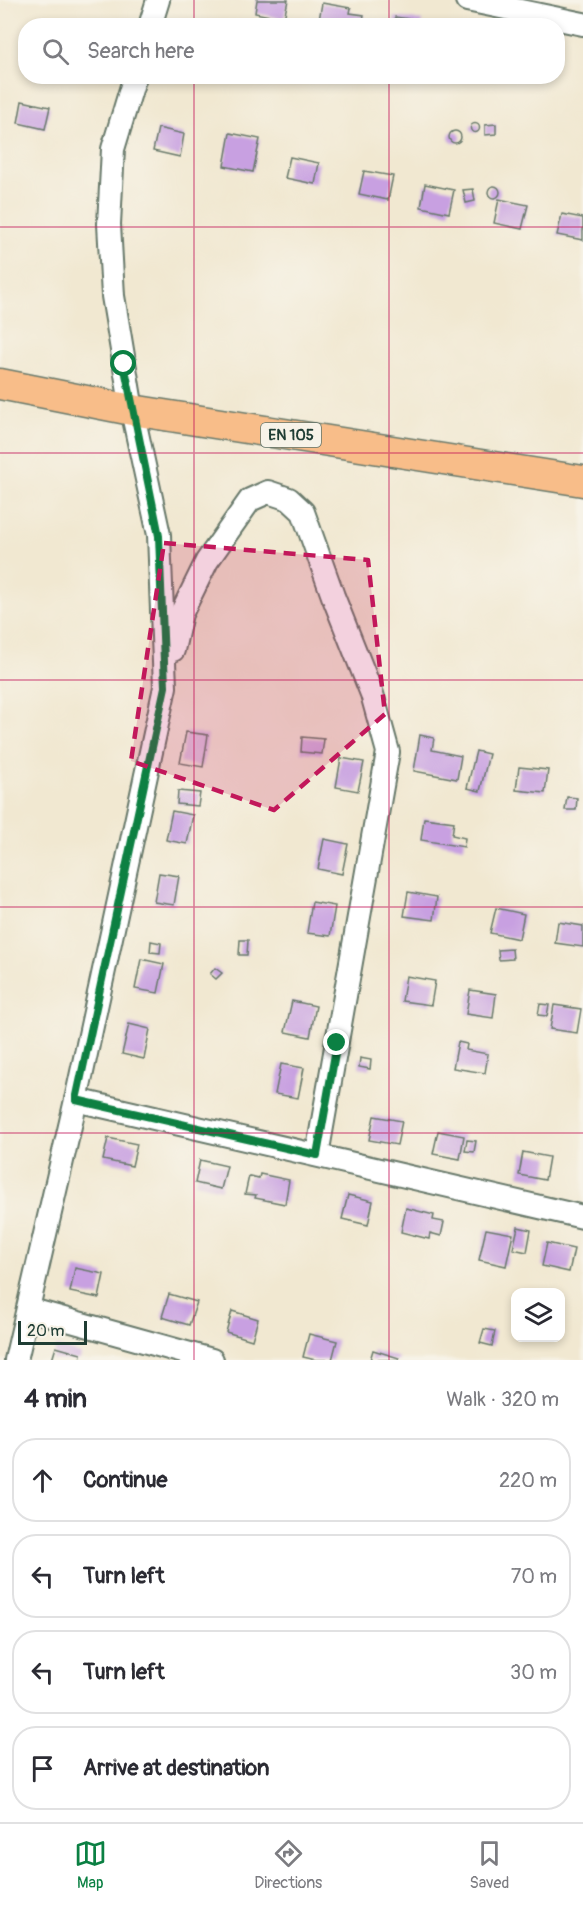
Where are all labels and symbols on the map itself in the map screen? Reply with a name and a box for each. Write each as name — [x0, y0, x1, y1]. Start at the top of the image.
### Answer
route start — [110, 350, 136, 376]
road number: EN 105 — [261, 423, 321, 447]
route end — [323, 1029, 349, 1055]
scale bar — [18, 1318, 87, 1346]

